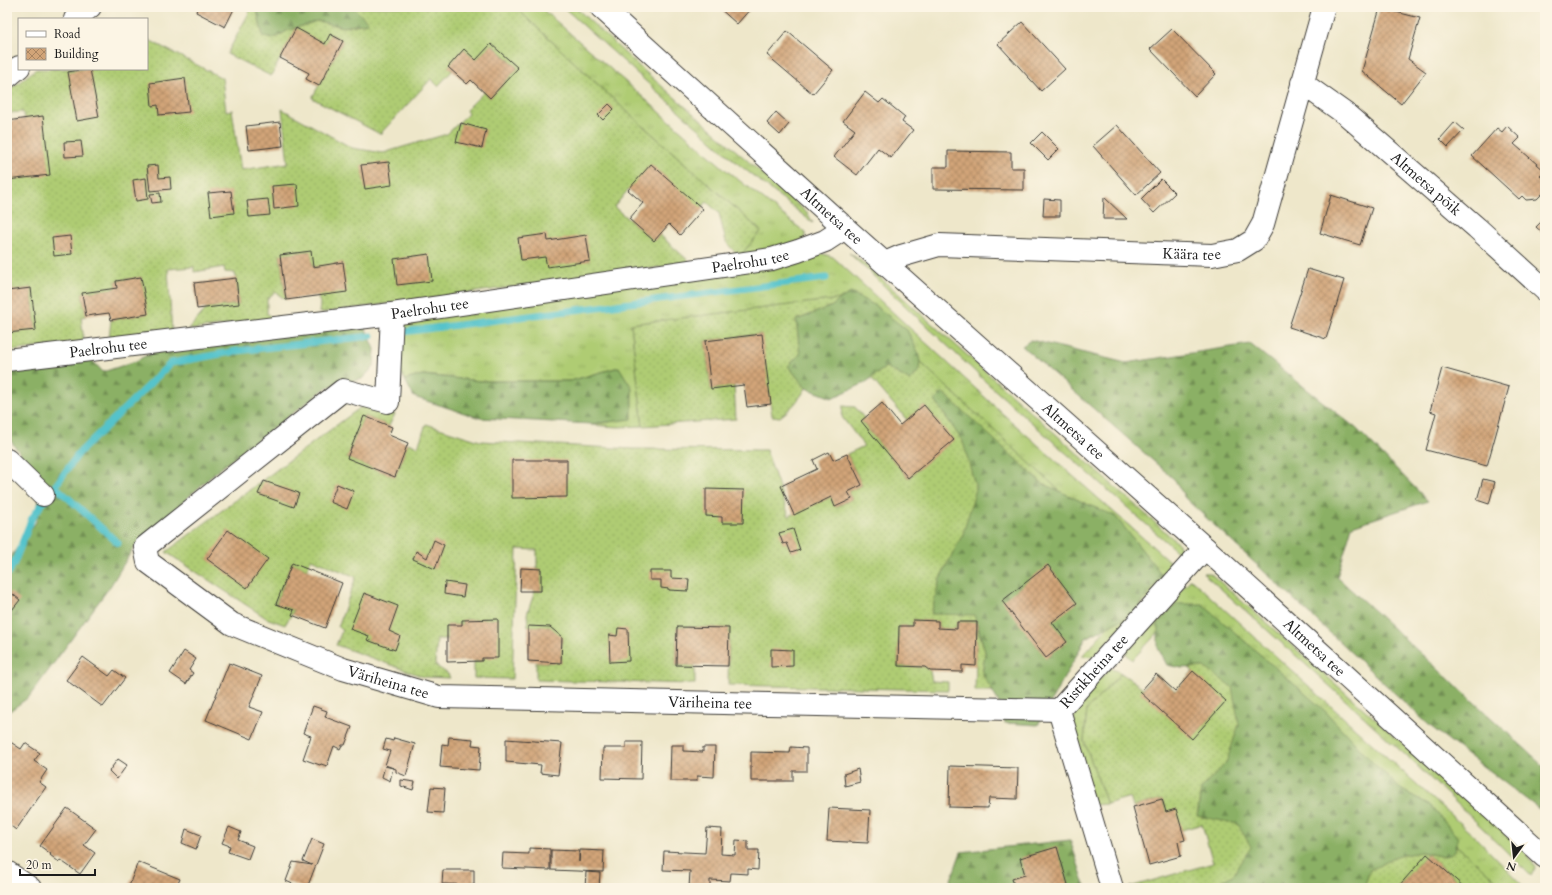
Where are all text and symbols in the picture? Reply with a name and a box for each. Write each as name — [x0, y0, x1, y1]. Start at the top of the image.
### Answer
legend — [18, 18, 148, 70]
text: Road — [54, 26, 81, 42]
text: Building — [54, 46, 99, 62]
street label: Altmetsa põik — [1387, 148, 1466, 220]
street label: Altmetsa tee — [796, 182, 867, 249]
street label: Käära tee — [1162, 243, 1223, 265]
street label: Paelrohu tee — [710, 244, 792, 278]
street label: Paelrohu tee — [390, 293, 470, 324]
street label: Paelrohu tee — [68, 333, 149, 362]
street label: Altmetsa tee — [1038, 398, 1109, 464]
street label: Altmetsa tee — [1279, 614, 1350, 681]
street label: Ristikheina tee — [1055, 630, 1133, 713]
street label: Väriheina tee — [345, 661, 432, 704]
street label: Väriheina tee — [668, 692, 753, 714]
north arrow — [1494, 837, 1534, 877]
scale bar — [20, 851, 95, 877]
text: 20 m — [26, 857, 53, 873]
text: N — [1505, 858, 1518, 875]

